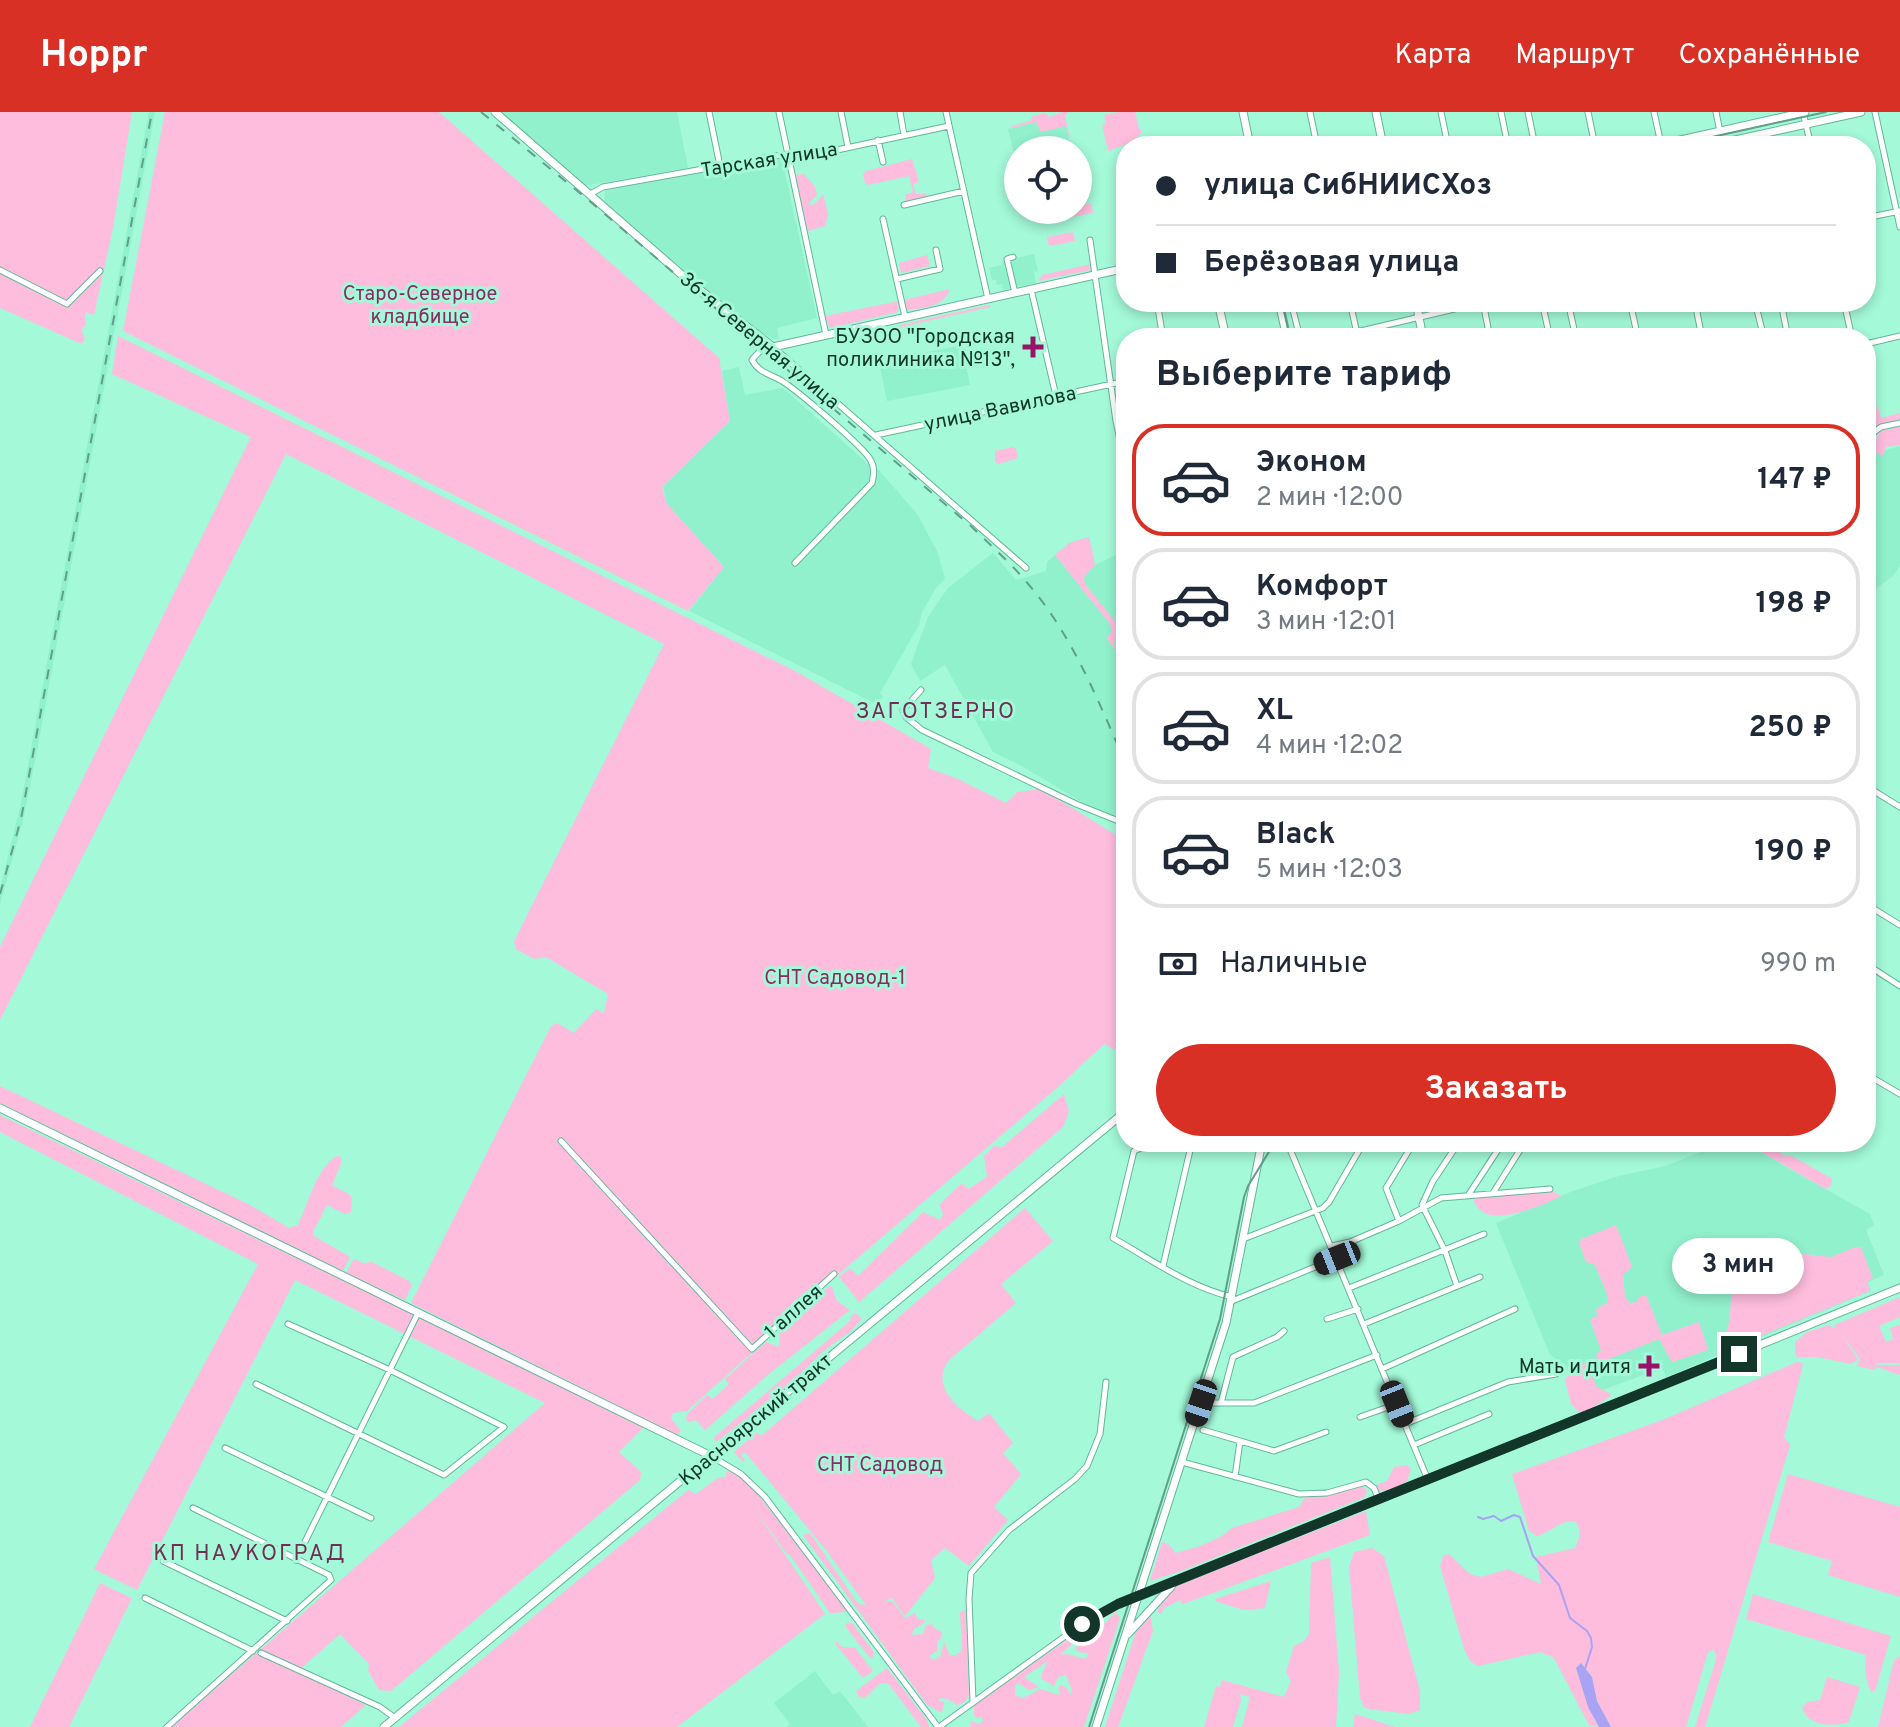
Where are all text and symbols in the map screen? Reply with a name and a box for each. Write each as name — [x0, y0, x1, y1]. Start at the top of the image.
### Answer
text: Hoppr — [40, 32, 148, 81]
text: Карта — [1395, 38, 1471, 74]
text: Маршрут — [1515, 38, 1634, 74]
text: Сохранённые — [1678, 38, 1860, 74]
map controls — [1004, 136, 1092, 224]
button: locate — [1004, 136, 1092, 224]
street label: Тарская улица — [699, 137, 839, 185]
text: улица СибНИИСХоз — [1204, 168, 1492, 205]
text: Берёзовая улица — [1204, 245, 1459, 282]
street label: 36-я Северная улица — [673, 267, 844, 416]
park label: Старо-Северное кладбище — [343, 282, 497, 331]
place label: БУЗОО "Городская поликлиника №13", — [826, 325, 1015, 374]
marker: БУЗОО "Городская поликлиника №13", — [1022, 336, 1044, 358]
text: Выберите тариф — [1156, 353, 1452, 399]
street label: улица Вавилова — [922, 381, 1079, 439]
icon: car — [1160, 444, 1232, 516]
text: Эконом — [1256, 445, 1367, 482]
text: 147 ₽ — [1757, 462, 1832, 499]
text: 2 мин · 12:00 — [1256, 482, 1403, 515]
icon: car — [1160, 568, 1232, 640]
text: Комфорт — [1256, 569, 1388, 606]
text: 198 ₽ — [1755, 586, 1832, 623]
text: 3 мин · 12:01 — [1256, 606, 1396, 639]
icon: car — [1160, 692, 1232, 764]
text: XL — [1256, 693, 1293, 730]
district label: ЗАГОТЗЕРНО — [856, 699, 1016, 726]
text: 250 ₽ — [1748, 710, 1832, 747]
text: 4 мин · 12:02 — [1256, 730, 1403, 763]
icon: car — [1160, 816, 1232, 888]
text: Black — [1256, 817, 1335, 854]
text: 190 ₽ — [1755, 834, 1832, 871]
text: 5 мин · 12:03 — [1256, 854, 1403, 887]
icon: cash — [1156, 942, 1200, 986]
text: Наличные — [1220, 946, 1367, 983]
text: 990 m — [1760, 948, 1836, 981]
park label: СНТ Садовод-1 — [764, 966, 906, 992]
button: Заказать — [1156, 1044, 1836, 1136]
car — [1310, 1238, 1364, 1278]
callout: 3 мин — [1673, 1238, 1805, 1294]
text: 3 мин — [1702, 1249, 1774, 1282]
street label: 1 аллея — [760, 1280, 829, 1345]
route end — [1721, 1336, 1757, 1372]
street label: Красноярский тракт — [674, 1349, 838, 1492]
place label: Мать и дитя — [1519, 1355, 1631, 1381]
marker: Мать и дитя — [1638, 1355, 1660, 1377]
car — [1182, 1376, 1220, 1430]
car — [1377, 1377, 1417, 1431]
park label: СНТ Садовод — [817, 1453, 943, 1479]
district label: КП НАУКОГРАД — [153, 1541, 347, 1568]
route start — [1064, 1606, 1100, 1642]

